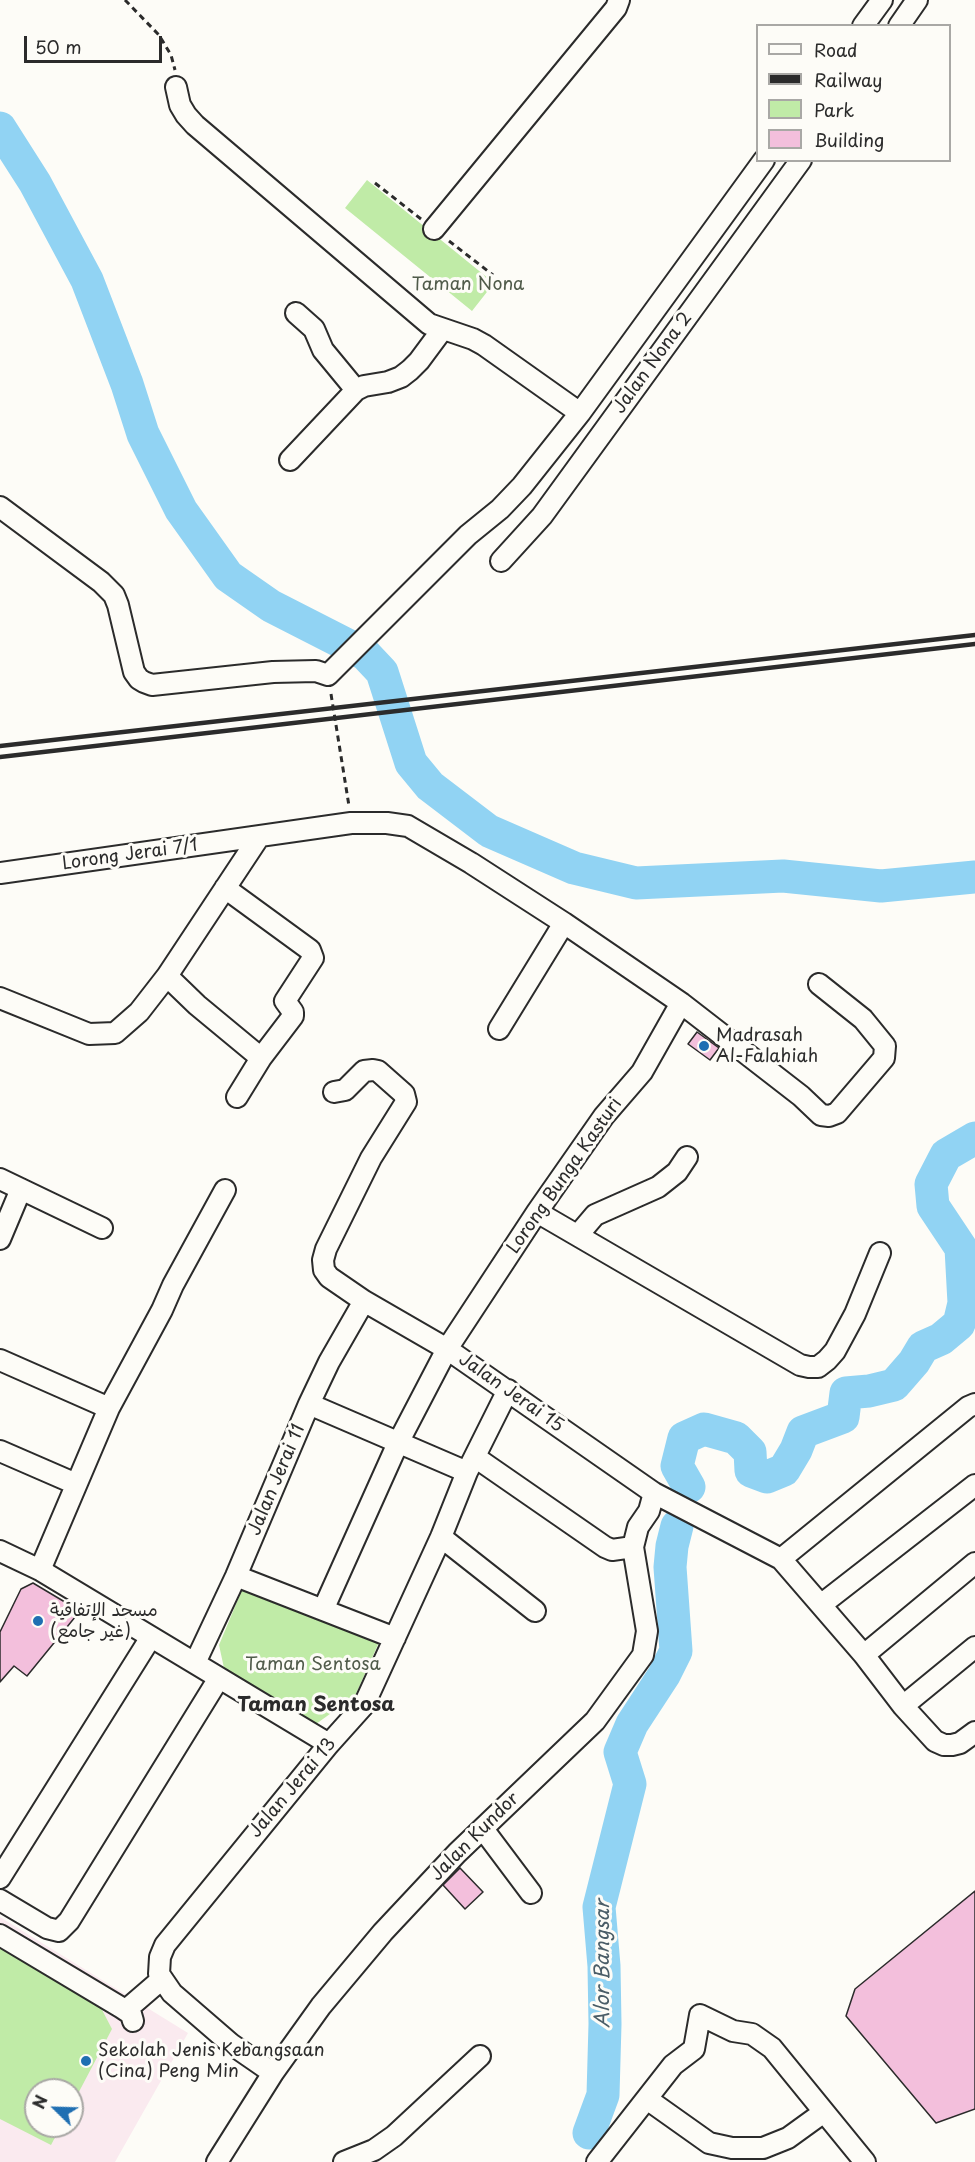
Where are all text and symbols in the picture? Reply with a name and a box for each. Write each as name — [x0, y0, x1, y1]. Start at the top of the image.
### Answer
scale bar — [27, 24, 165, 62]
legend — [756, 24, 951, 162]
text: 50 m — [35, 33, 82, 60]
text: Road — [814, 36, 858, 63]
text: Railway — [814, 66, 882, 93]
text: Park — [814, 96, 854, 123]
text: Building — [814, 126, 884, 153]
park label: Taman Nona — [412, 274, 524, 296]
street label: Jalan Nona 2 — [609, 308, 697, 418]
street label: Lorong Jerai 7/1 — [61, 835, 199, 875]
place label: Madrasah Al-Falahiah — [716, 1025, 818, 1068]
marker: Madrasah Al-Falahiah — [697, 1039, 711, 1053]
street label: Lorong Bunga Kasturi — [503, 1094, 627, 1258]
street label: Jalan Jerai 15 — [454, 1349, 568, 1437]
street label: Jalan Jerai 11 — [244, 1421, 310, 1539]
place label: مسجد الإتفاقية (غير جامع) — [50, 1600, 158, 1642]
marker: مسجد الإتفاقية (غير جامع) — [31, 1614, 45, 1628]
park label: Taman Sentosa — [245, 1654, 381, 1676]
district label: Taman Sentosa — [237, 1693, 395, 1717]
street label: Jalan Jerai 13 — [245, 1734, 341, 1842]
street label: Jalan Kundor — [426, 1788, 524, 1886]
water label: Alor Bangsar — [591, 1900, 615, 2028]
place label: Sekolah Jenis Kebangsaan (Cina) Peng Min — [98, 2040, 324, 2082]
marker: Sekolah Jenis Kebangsaan (Cina) Peng Min — [79, 2054, 93, 2068]
north arrow — [24, 2078, 84, 2138]
text: N — [26, 2091, 53, 2112]

